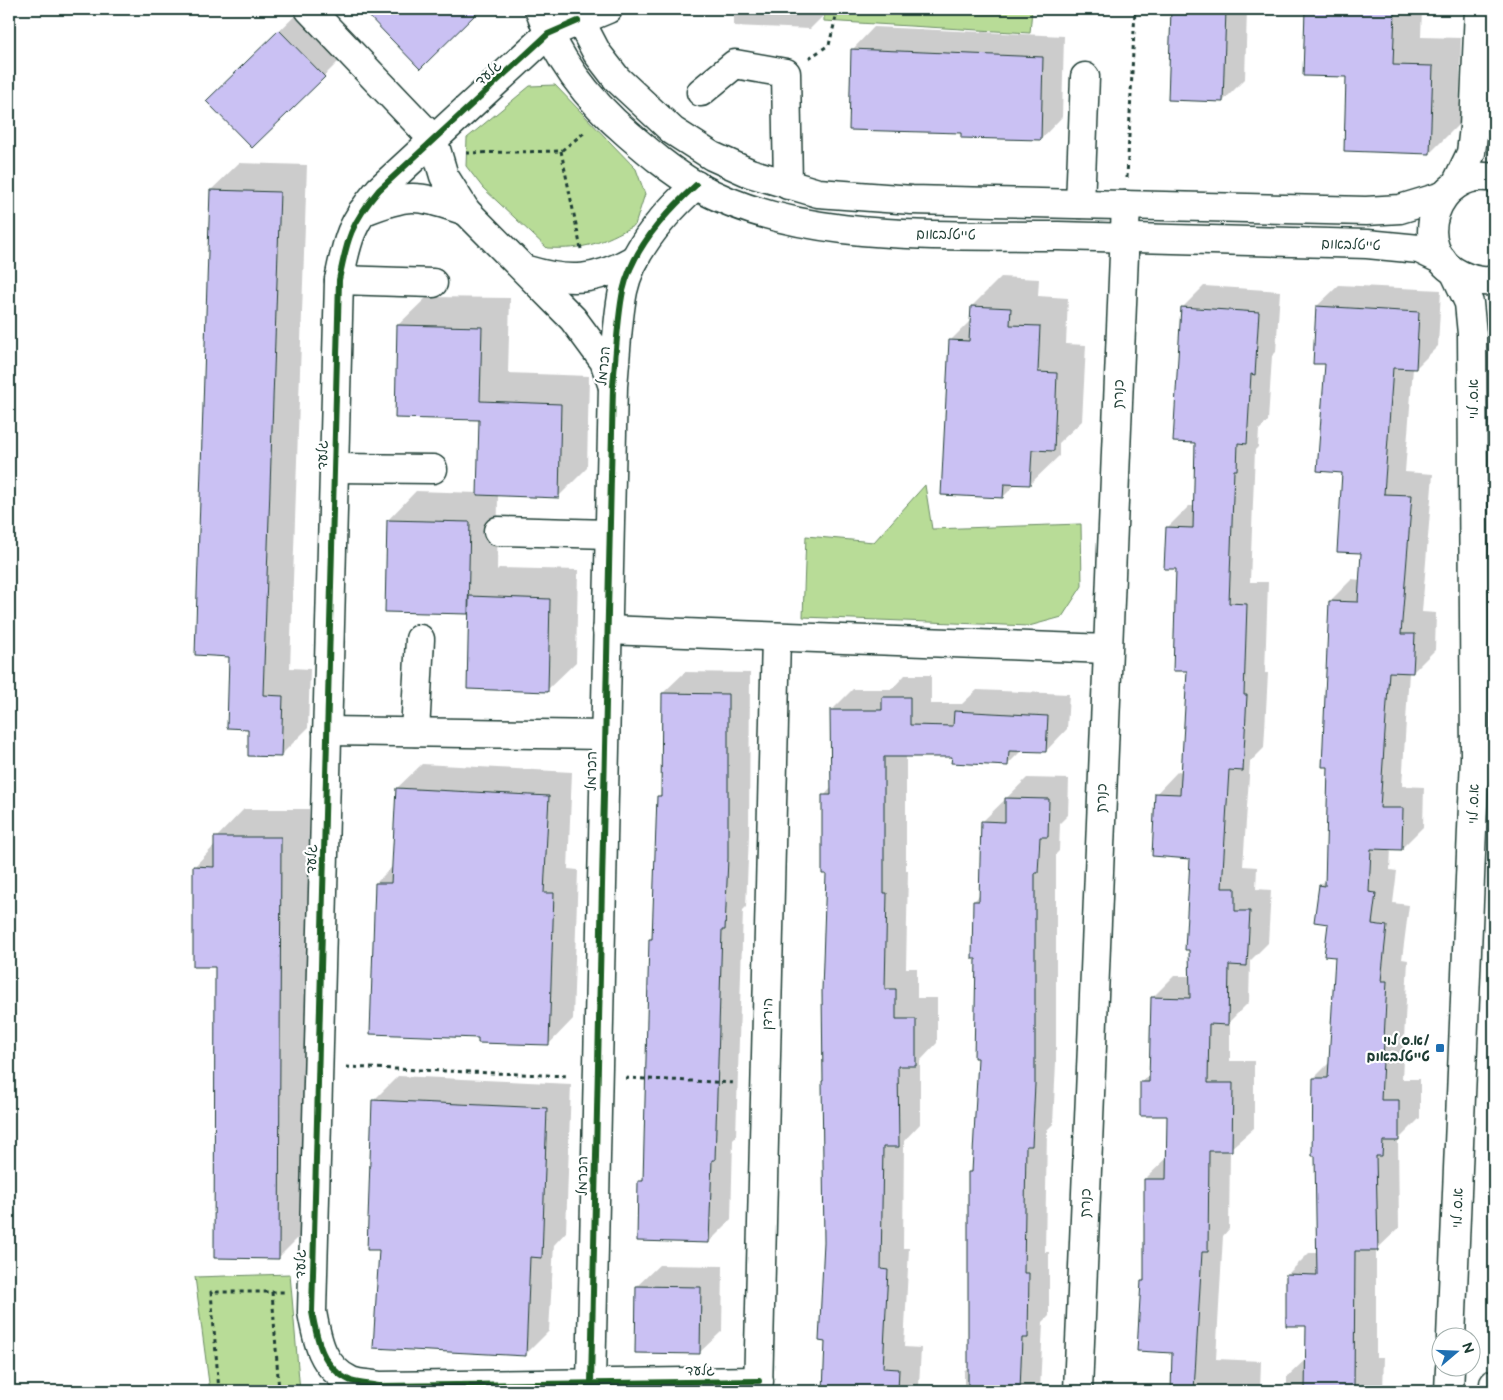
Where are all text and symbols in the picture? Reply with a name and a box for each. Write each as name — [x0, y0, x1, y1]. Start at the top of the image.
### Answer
street label: גלעד — [472, 57, 505, 90]
street label: טייטלבאום — [916, 225, 976, 244]
street label: טייטלבאום — [1321, 235, 1381, 254]
street label: הכרמל — [593, 345, 614, 387]
street label: א.ס. לוי — [1465, 378, 1482, 419]
street label: כנרת — [1109, 379, 1128, 409]
street label: גלעד — [314, 440, 331, 470]
street label: הכרמל — [583, 751, 600, 791]
street label: כנרת — [1092, 783, 1111, 813]
street label: א.ס. לוי — [1464, 783, 1483, 824]
street label: גלעד — [302, 844, 321, 874]
street label: הירדן — [759, 998, 776, 1030]
place label: א.ס לוי/ טייטלבאום — [1366, 1032, 1430, 1065]
marker: א.ס לוי/ טייטלבאום — [1434, 1042, 1446, 1054]
street label: הכרמל — [574, 1156, 591, 1196]
street label: א.ס. לוי — [1448, 1187, 1467, 1228]
street label: כנרת — [1076, 1188, 1095, 1218]
street label: גלעד — [292, 1249, 309, 1279]
north arrow — [1430, 1328, 1480, 1378]
text: N — [1458, 1340, 1478, 1356]
street label: גלעד — [685, 1362, 715, 1379]

